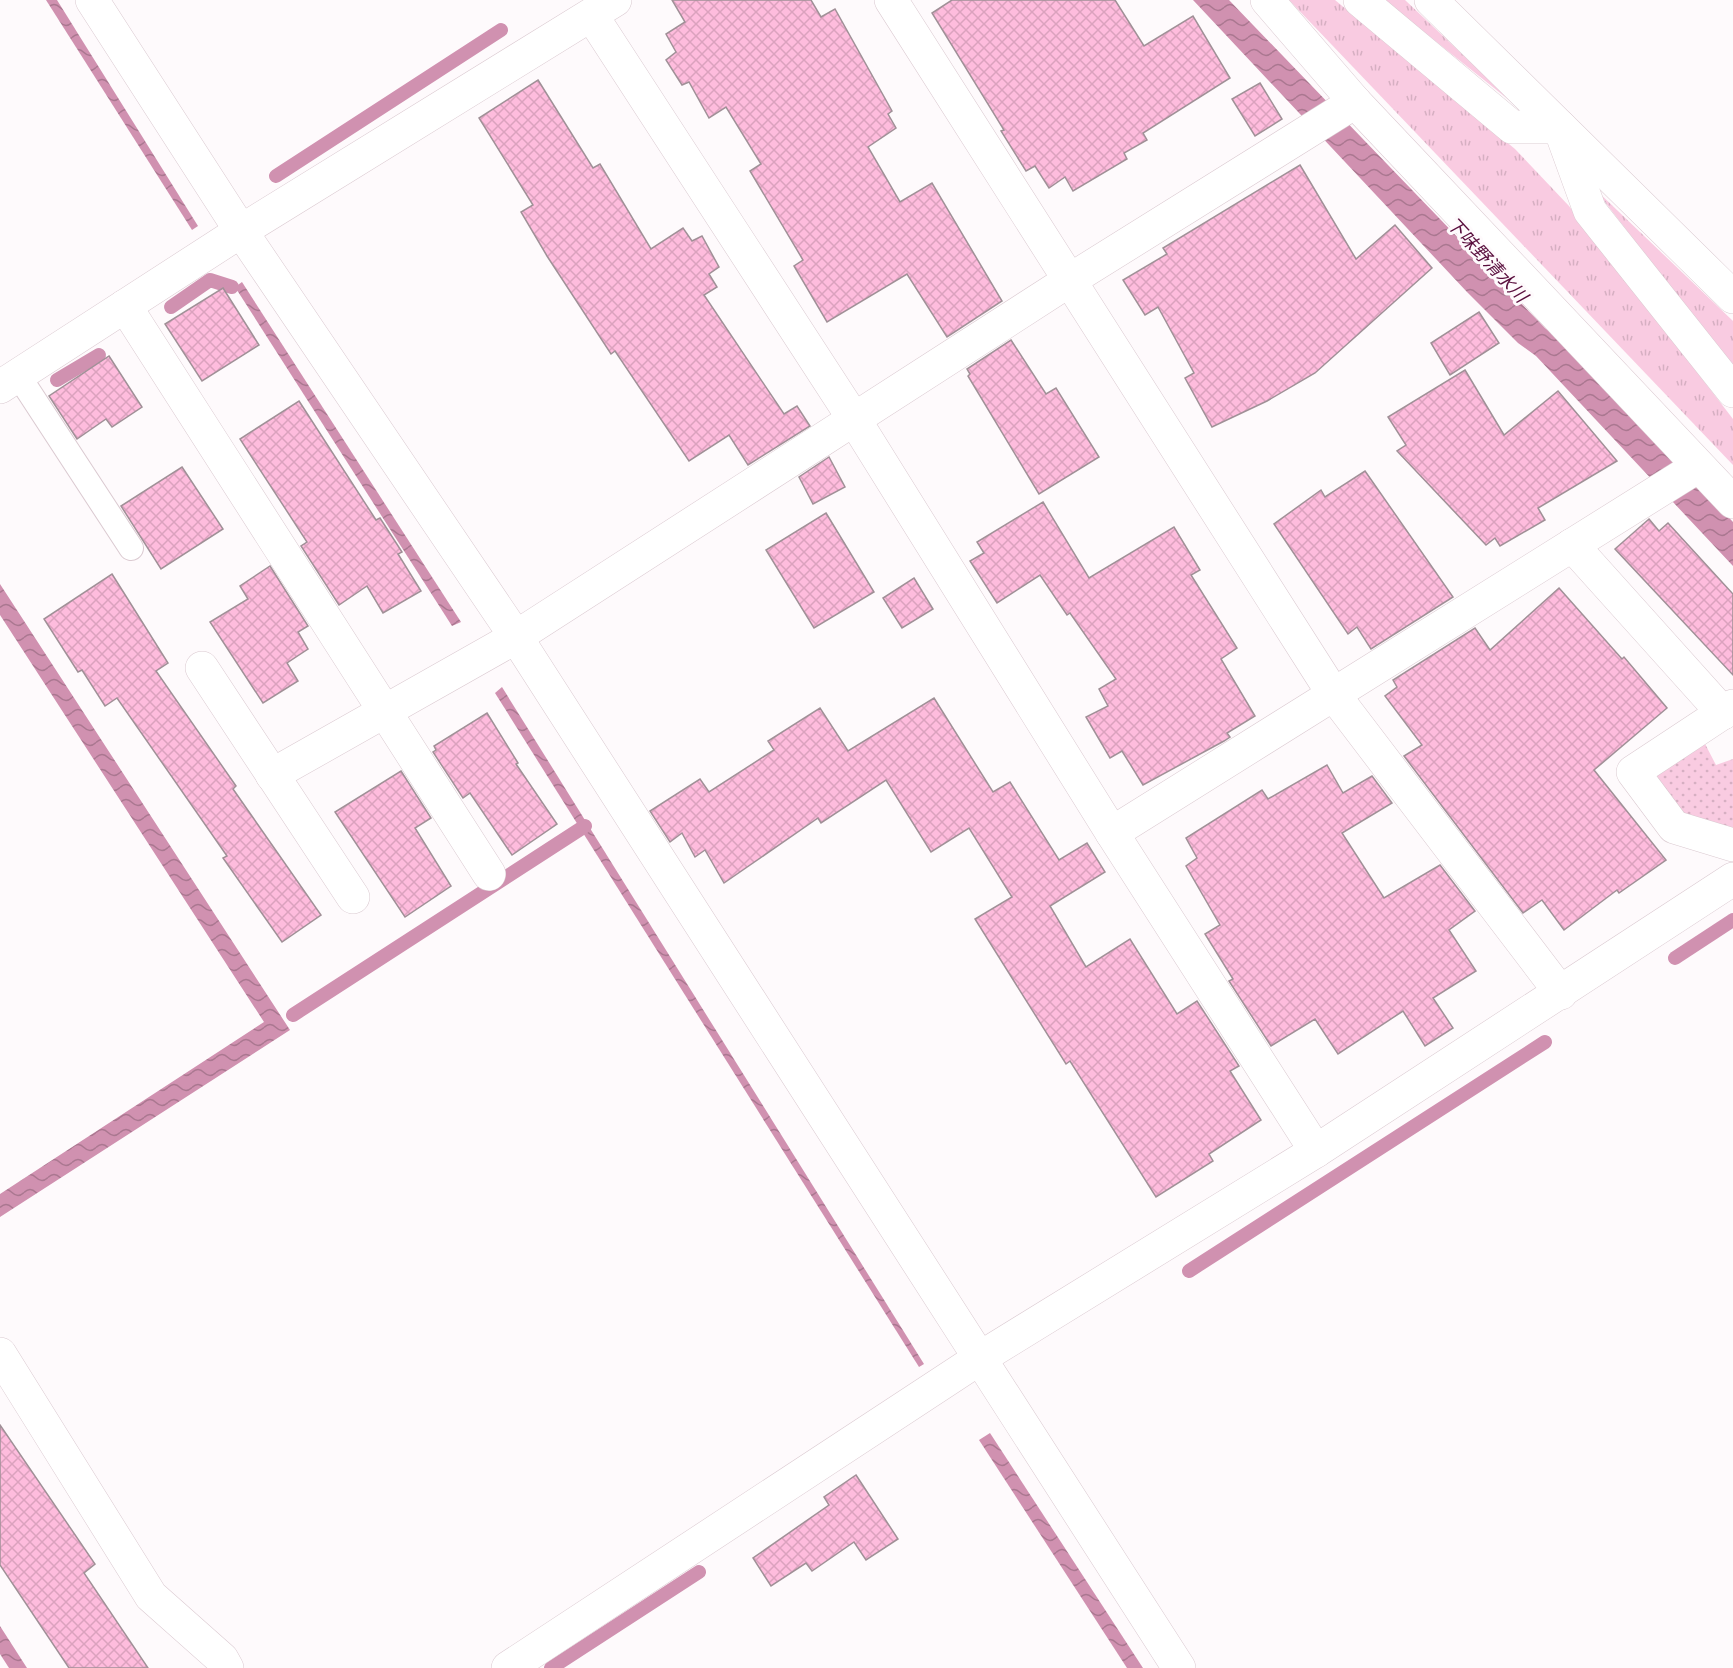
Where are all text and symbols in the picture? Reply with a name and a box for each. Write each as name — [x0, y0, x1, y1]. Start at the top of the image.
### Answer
water label: 下味野清水川 — [1441, 212, 1534, 309]

